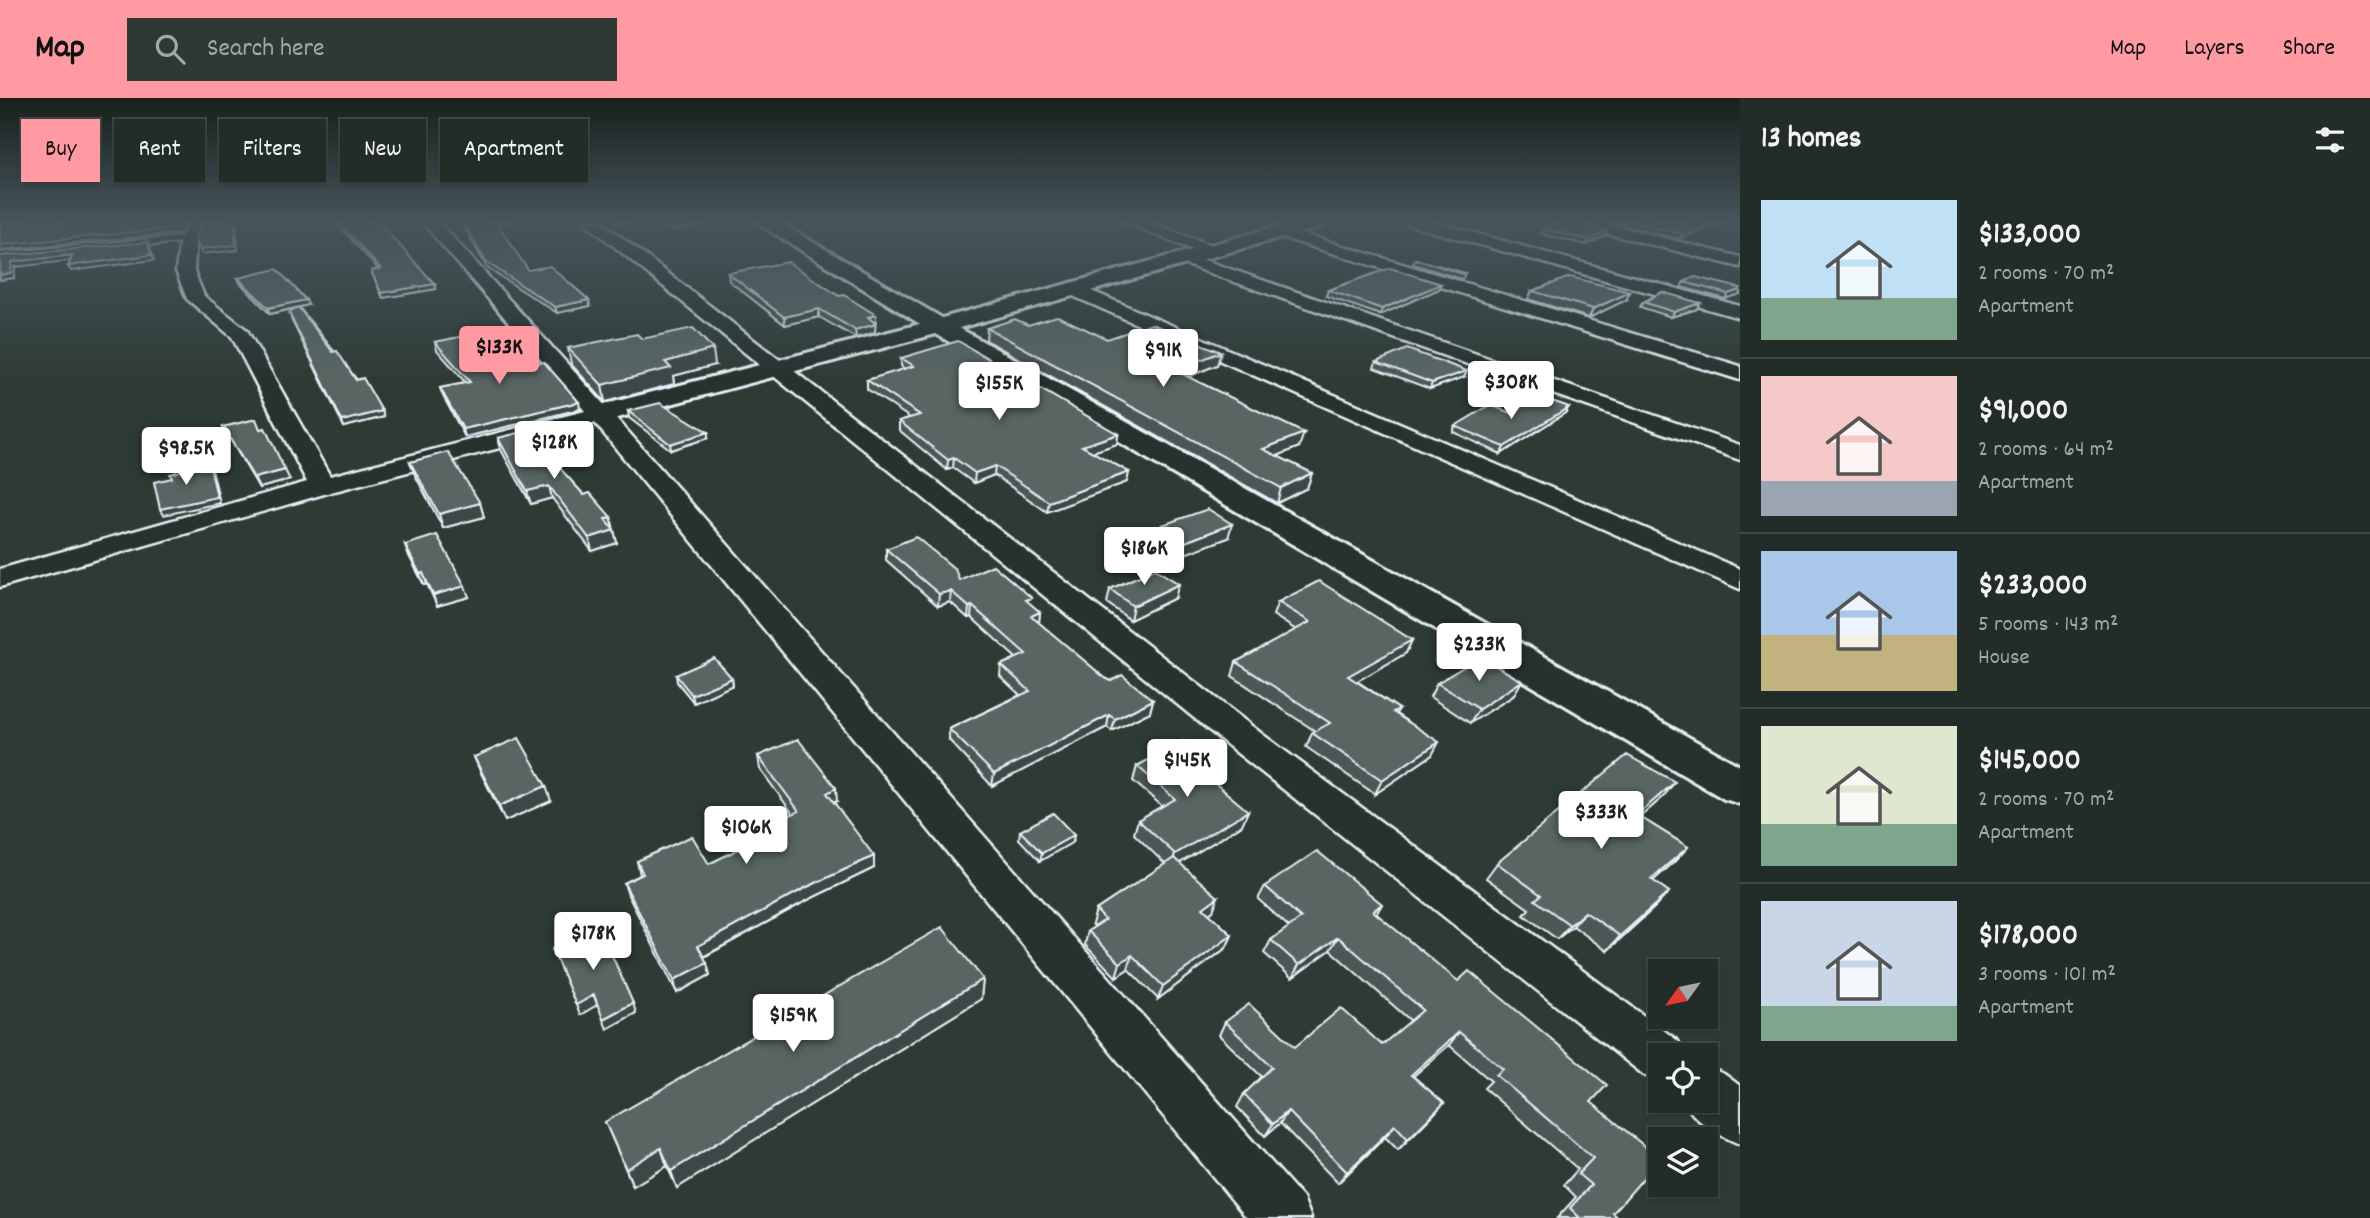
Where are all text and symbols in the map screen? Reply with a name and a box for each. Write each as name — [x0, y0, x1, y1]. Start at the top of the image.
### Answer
search box — [127, 18, 617, 81]
text: Map — [35, 26, 85, 73]
icon: search — [151, 30, 189, 68]
text: Search here — [207, 31, 325, 68]
text: Map — [2110, 32, 2146, 66]
text: Layers — [2184, 32, 2245, 66]
text: Share — [2283, 32, 2335, 66]
chip: Buy — [21, 119, 100, 182]
chip: Rent — [114, 119, 205, 182]
chip: Filters — [219, 119, 326, 182]
chip: New — [340, 119, 426, 182]
chip: Apartment — [440, 119, 588, 182]
text: 13 homes — [1761, 119, 1861, 162]
icon: filters — [2311, 121, 2349, 159]
text: $133,000 — [1978, 215, 2081, 258]
icon: home — [1817, 228, 1901, 312]
text: 2 rooms · 70 m² — [1978, 258, 2114, 291]
text: Apartment — [1978, 291, 2074, 324]
pin: $133K — [450, 327, 548, 386]
pin: $91K — [1122, 330, 1204, 389]
text: $133K — [475, 332, 523, 365]
text: $91K — [1144, 335, 1182, 368]
pin: $155K — [950, 362, 1048, 422]
pin: $308K — [1462, 362, 1560, 421]
text: $308K — [1484, 367, 1538, 400]
text: $155K — [975, 368, 1023, 401]
text: $91,000 — [1978, 391, 2068, 434]
icon: home — [1817, 404, 1901, 488]
pin: $128K — [505, 422, 603, 481]
text: $128K — [531, 427, 577, 460]
pin: $98.5K — [129, 428, 243, 487]
text: $98.5K — [158, 433, 214, 466]
text: 2 rooms · 64 m² — [1978, 434, 2114, 467]
text: Apartment — [1978, 467, 2074, 500]
pin: $186K — [1095, 528, 1193, 587]
text: $186K — [1120, 533, 1168, 566]
text: $233,000 — [1978, 566, 2088, 609]
icon: home — [1817, 579, 1901, 663]
text: 5 rooms · 143 m² — [1978, 609, 2118, 642]
pin: $233K — [1430, 624, 1528, 683]
text: $233K — [1453, 629, 1505, 662]
text: House — [1978, 642, 2030, 675]
pin: $145K — [1138, 740, 1236, 799]
text: $145,000 — [1978, 741, 2081, 784]
text: $145K — [1163, 745, 1211, 778]
icon: home — [1817, 754, 1901, 838]
text: 2 rooms · 70 m² — [1978, 784, 2114, 817]
pin: $333K — [1552, 792, 1650, 851]
text: $333K — [1575, 797, 1627, 830]
pin: $106K — [697, 806, 795, 866]
text: $106K — [720, 812, 772, 845]
text: Apartment — [1978, 817, 2074, 850]
pin: $178K — [544, 912, 642, 972]
text: $178,000 — [1978, 916, 2078, 959]
text: $178K — [570, 918, 616, 951]
icon: home — [1817, 929, 1901, 1013]
north arrow — [1648, 959, 1718, 1029]
map controls — [1648, 959, 1718, 1197]
text: 3 rooms · 101 m² — [1978, 959, 2116, 992]
text: Apartment — [1978, 992, 2074, 1025]
pin: $159K — [744, 995, 842, 1054]
text: $159K — [769, 1000, 817, 1033]
button: locate — [1648, 1043, 1718, 1113]
button: layers — [1648, 1127, 1718, 1197]

